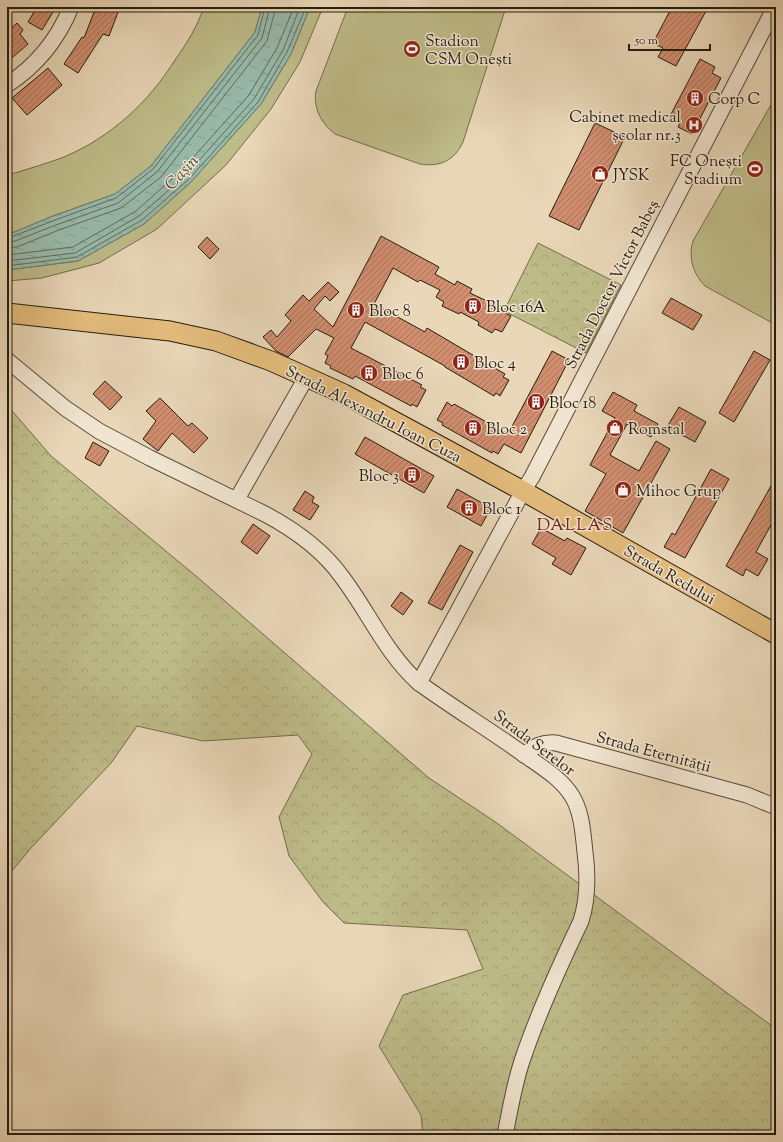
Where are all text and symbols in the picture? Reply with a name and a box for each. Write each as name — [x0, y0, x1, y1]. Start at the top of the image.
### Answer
scale bar — [629, 26, 710, 52]
place label: Stadion CSM Onești — [425, 31, 512, 72]
text: 50 m — [634, 32, 658, 50]
sports icon: Stadion CSM Onești — [402, 39, 422, 59]
building icon: Corp C — [685, 88, 705, 108]
place label: Corp C — [708, 89, 760, 112]
place label: Cabinet medical școlar nr.3 — [569, 107, 682, 148]
hospital icon: Cabinet medical școlar nr.3 — [684, 115, 704, 135]
water label: Cașin — [160, 150, 205, 196]
place label: FC Onești Stadium — [670, 151, 742, 192]
sports icon: FC Onești Stadium — [745, 159, 765, 179]
shop icon: JYSK — [590, 164, 610, 184]
place label: JYSK — [612, 165, 650, 188]
street label: Strada Doctor Victor Babeș — [560, 197, 666, 374]
building icon: Bloc 16A — [463, 296, 483, 316]
place label: Bloc 16A — [486, 297, 546, 320]
building icon: Bloc 8 — [346, 300, 366, 320]
place label: Bloc 8 — [369, 301, 411, 324]
building icon: Bloc 4 — [451, 352, 471, 372]
place label: Bloc 4 — [474, 353, 516, 376]
street label: Strada Alexandru Ioan Cuza — [281, 361, 466, 470]
building icon: Bloc 6 — [359, 363, 379, 383]
place label: Bloc 6 — [382, 364, 424, 387]
building icon: Bloc 18 — [526, 392, 546, 412]
place label: Bloc 18 — [549, 393, 596, 416]
building icon: Bloc 2 — [463, 418, 483, 438]
shop icon: Romstal — [605, 418, 625, 438]
place label: Bloc 2 — [486, 419, 528, 442]
place label: Romstal — [628, 419, 685, 442]
building icon: Bloc 3 — [402, 465, 422, 485]
place label: Bloc 3 — [359, 466, 399, 489]
shop icon: Mihoc Grup — [613, 480, 633, 500]
place label: Mihoc Grup — [636, 481, 721, 504]
building icon: Bloc 1 — [459, 498, 479, 518]
place label: Bloc 1 — [482, 499, 522, 522]
district label: DALLAS — [537, 514, 613, 538]
street label: Strada Redului — [619, 541, 719, 612]
street label: Strada Serelor — [488, 705, 579, 782]
street label: Strada Eternității — [594, 727, 714, 780]

